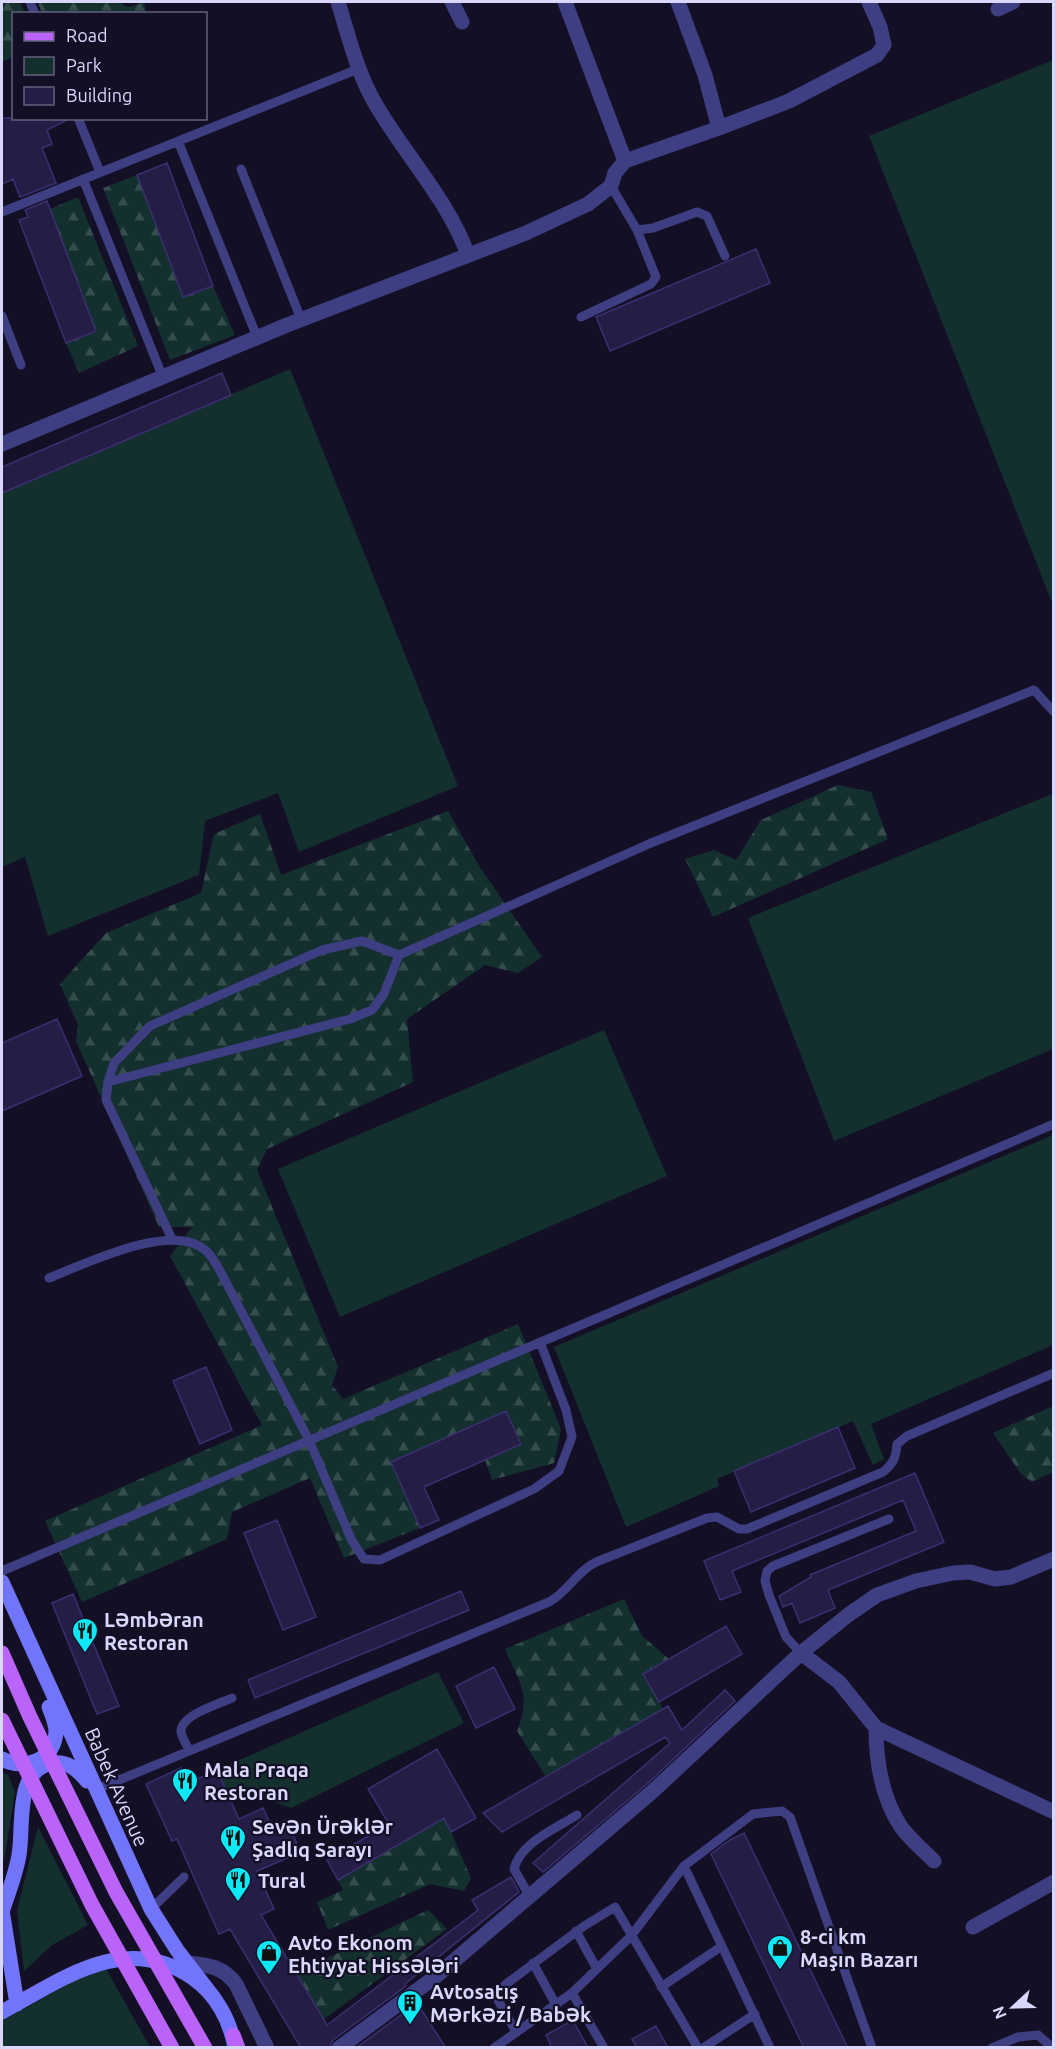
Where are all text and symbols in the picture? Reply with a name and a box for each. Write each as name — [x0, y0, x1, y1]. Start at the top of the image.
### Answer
legend — [12, 12, 207, 120]
text: Road — [66, 25, 108, 45]
text: Park — [66, 55, 102, 75]
text: Building — [66, 85, 132, 105]
place label: Ləmbəran Restoran — [104, 1608, 204, 1654]
restaurant icon: Ləmbəran Restoran — [70, 1616, 100, 1654]
street label: Babek Avenue — [81, 1724, 153, 1850]
place label: Mala Praqa Restoran — [204, 1758, 309, 1804]
restaurant icon: Mala Praqa Restoran — [170, 1766, 200, 1804]
place label: Sevən Ürəklər Şadlıq Sarayı — [252, 1815, 394, 1861]
restaurant icon: Sevən Ürəklər Şadlıq Sarayı — [218, 1823, 248, 1861]
restaurant icon: Tural — [223, 1865, 253, 1903]
place label: Tural — [258, 1869, 306, 1892]
place label: 8-ci km Maşın Bazarı — [800, 1925, 918, 1971]
place label: Avto Ekonom Ehtiyyat Hissələri — [288, 1931, 459, 1977]
shop icon: 8-ci km Maşın Bazarı — [765, 1933, 795, 1971]
shop icon: Avto Ekonom Ehtiyyat Hissələri — [254, 1938, 284, 1976]
north arrow — [983, 1977, 1043, 2037]
place label: Avtosatış Mərkəzi / Babək — [430, 1980, 591, 2026]
building icon: Avtosatış Mərkəzi / Babək — [395, 1988, 425, 2026]
text: N — [989, 2004, 1010, 2022]

